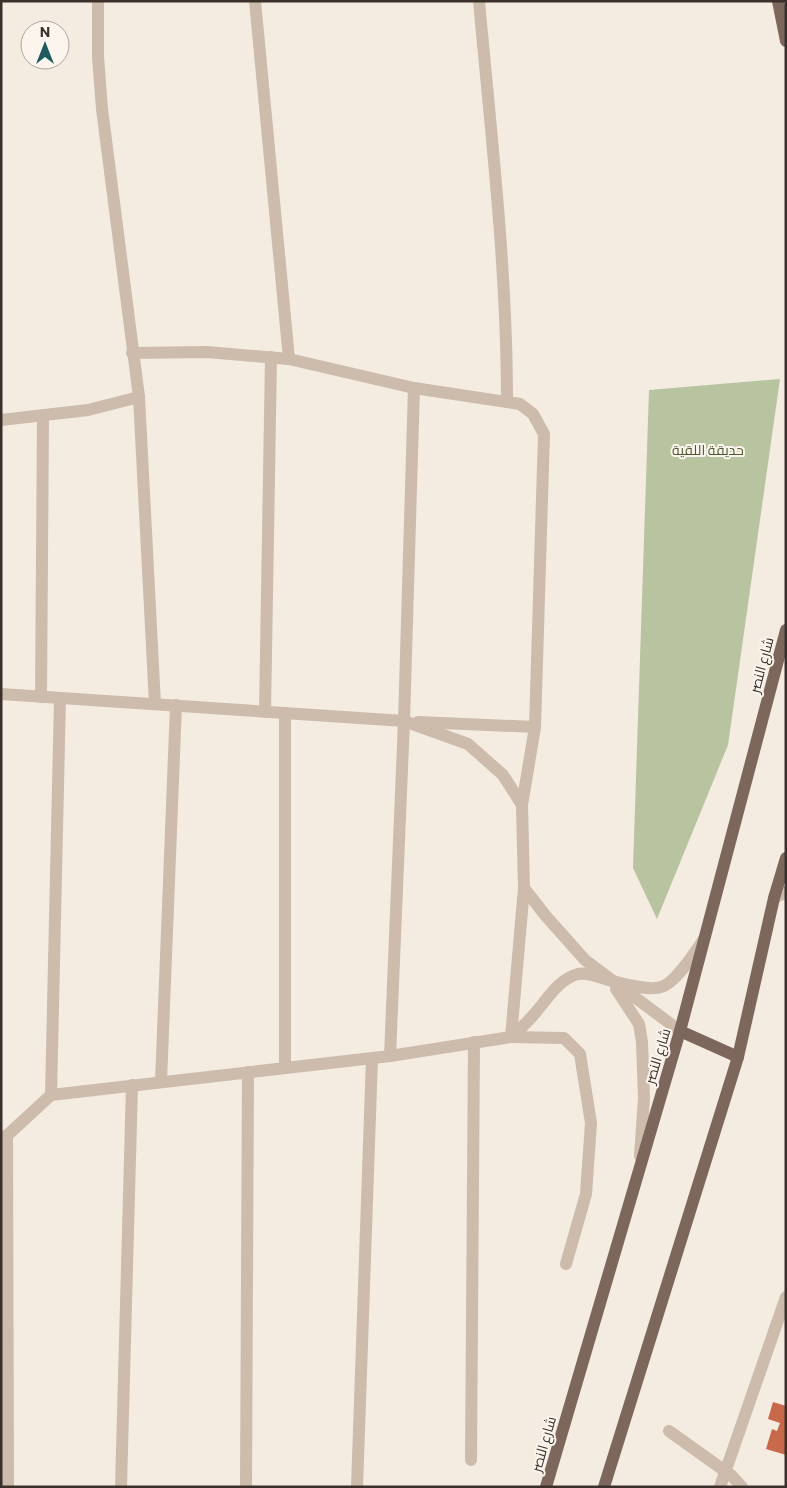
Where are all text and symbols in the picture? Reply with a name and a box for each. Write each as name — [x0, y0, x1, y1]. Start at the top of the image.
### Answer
north arrow — [20, 20, 70, 70]
text: N — [40, 23, 50, 40]
park label: حديقة اللقية — [672, 441, 744, 458]
street label: شارع النصر — [745, 635, 778, 696]
street label: شارع النصر — [640, 1026, 674, 1087]
street label: شارع النصر — [527, 1414, 560, 1475]

